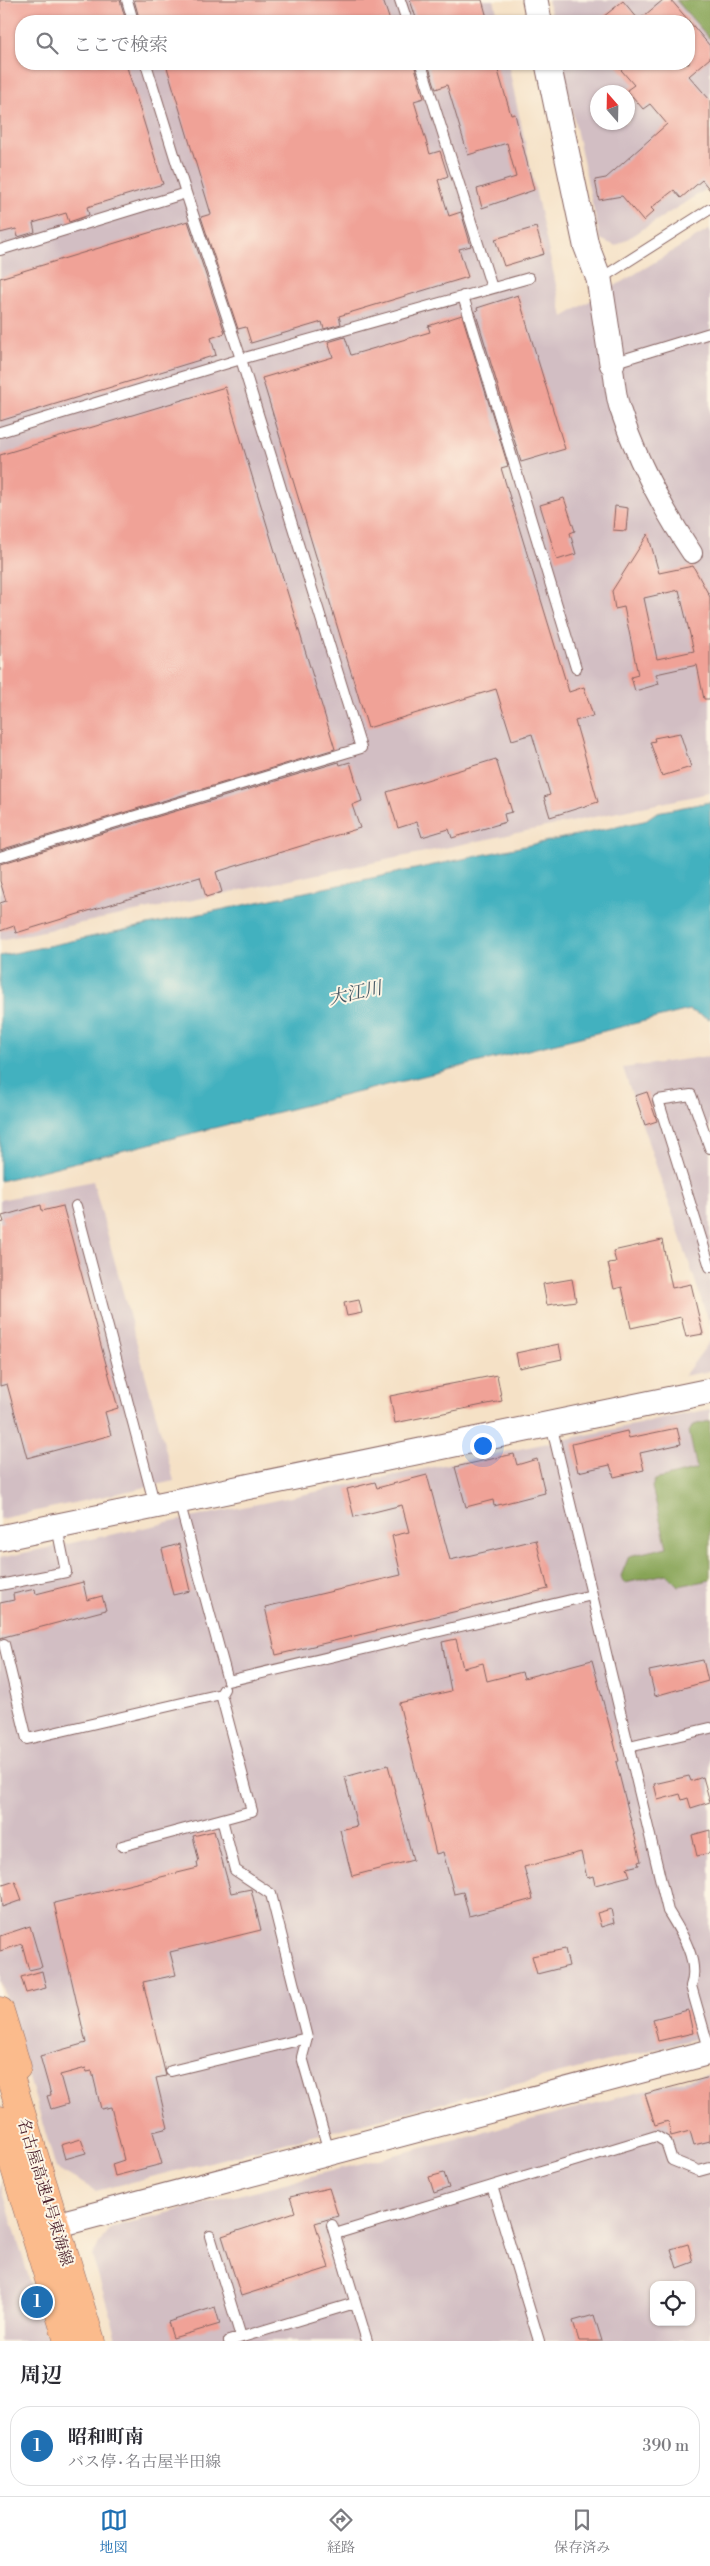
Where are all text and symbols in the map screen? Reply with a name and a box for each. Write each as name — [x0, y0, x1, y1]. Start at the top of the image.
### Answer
search box — [15, 15, 695, 70]
icon: search — [33, 29, 61, 57]
text: ここで検索 — [73, 33, 168, 57]
north arrow — [590, 85, 635, 130]
water label: 大江川 — [326, 976, 386, 1010]
your location — [470, 1433, 496, 1459]
street label: 名古屋高速4号東海線 — [13, 2116, 77, 2269]
map controls — [650, 2281, 695, 2326]
button: locate — [650, 2281, 695, 2326]
pin: 1 — [21, 2283, 53, 2321]
text: 周辺 — [20, 2363, 62, 2389]
text: 昭和町南 — [68, 2425, 144, 2449]
text: 1 — [33, 2436, 41, 2456]
text: 390 m — [643, 2436, 689, 2456]
text: バス停 · 名古屋半田線 — [68, 2452, 221, 2472]
tab: 地図 — [100, 2506, 128, 2557]
tab: 経路 — [327, 2506, 355, 2557]
tab: 保存済み — [554, 2506, 610, 2557]

